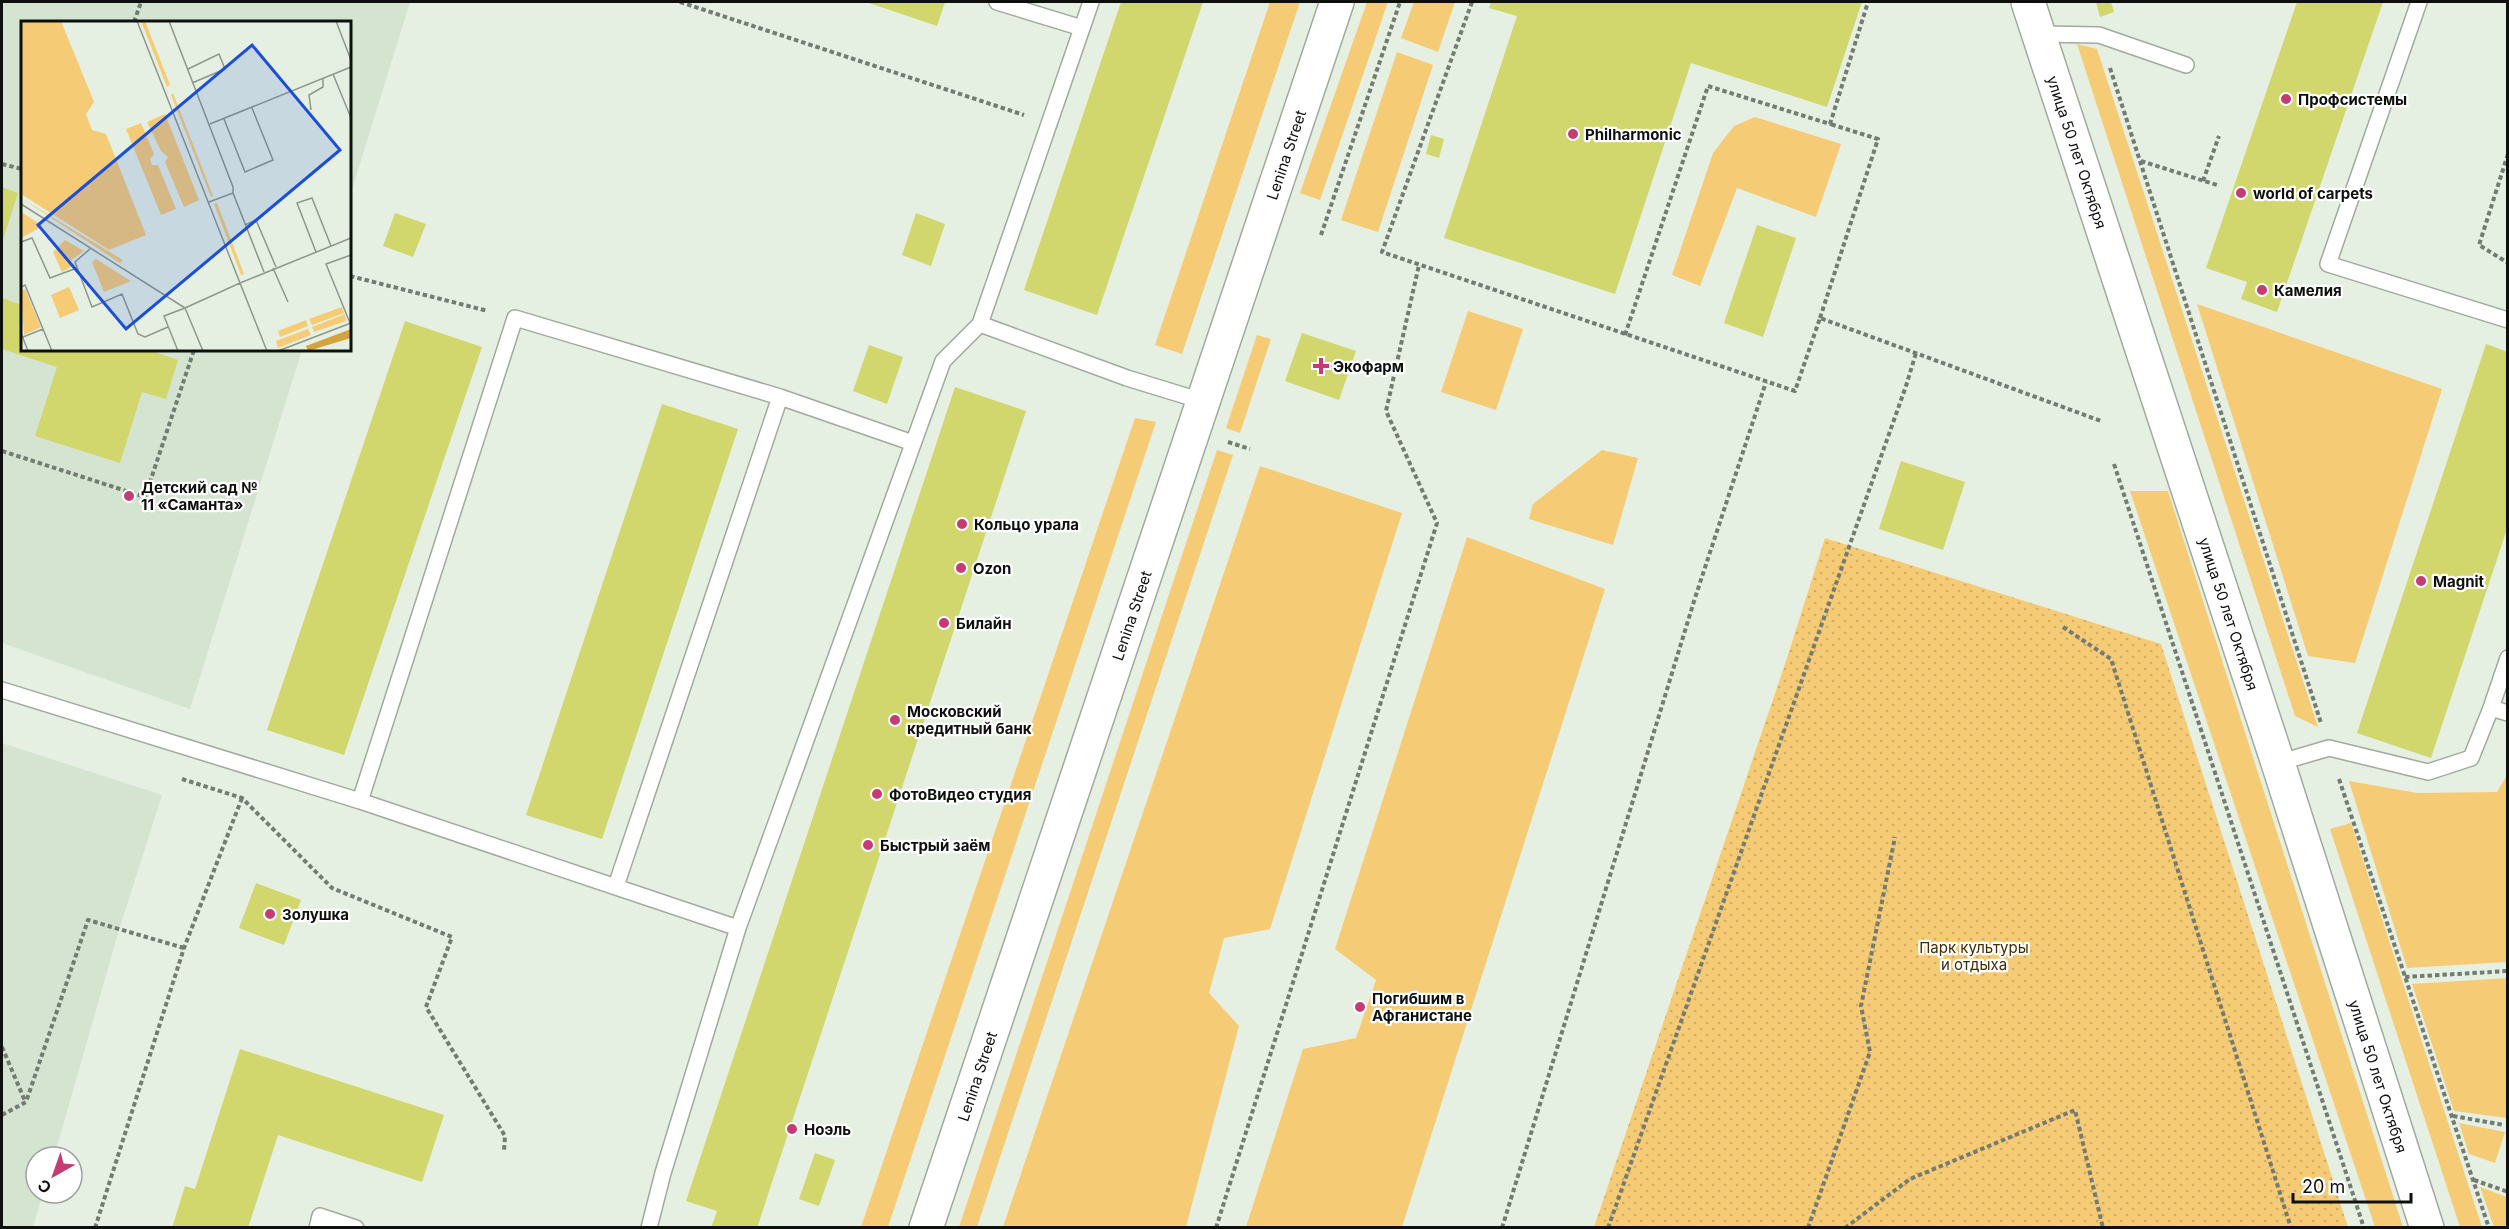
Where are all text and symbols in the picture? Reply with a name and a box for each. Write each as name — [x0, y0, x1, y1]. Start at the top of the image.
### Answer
inset map — [21, 21, 351, 351]
street label: улица 50 лет Октября — [2043, 73, 2111, 231]
place label: Профсистемы — [2298, 90, 2407, 109]
marker: Профсистемы — [2279, 92, 2293, 106]
street label: Lenina Street — [1262, 107, 1310, 202]
place label: Philharmonic — [1585, 125, 1682, 144]
marker: Philharmonic — [1566, 127, 1580, 141]
place label: world of carpets — [2253, 184, 2373, 203]
marker: world of carpets — [2234, 186, 2248, 200]
place label: Камелия — [2274, 281, 2342, 300]
marker: Камелия — [2255, 283, 2269, 297]
place label: Экофарм — [1333, 357, 1404, 376]
marker: Экофарм — [1314, 359, 1328, 373]
place label: Детский сад № 11 «Саманта» — [141, 478, 258, 514]
marker: Детский сад № 11 «Саманта» — [122, 489, 136, 503]
place label: Кольцо урала — [974, 515, 1079, 534]
marker: Кольцо урала — [955, 517, 969, 531]
street label: улица 50 лет Октября — [2195, 535, 2263, 693]
place label: Ozon — [973, 559, 1011, 578]
marker: Ozon — [954, 561, 968, 575]
street label: Lenina Street — [1107, 568, 1155, 663]
place label: Magnit — [2433, 572, 2485, 591]
marker: Magnit — [2414, 574, 2428, 588]
place label: Билайн — [956, 614, 1012, 633]
marker: Билайн — [937, 616, 951, 630]
place label: Московский кредитный банк — [907, 702, 1032, 738]
marker: Московский кредитный банк — [888, 713, 902, 727]
place label: ФотоВидео студия — [889, 785, 1031, 804]
marker: ФотоВидео студия — [870, 787, 884, 801]
place label: Быстрый заём — [880, 836, 990, 855]
marker: Быстрый заём — [861, 838, 875, 852]
place label: Золушка — [282, 905, 349, 924]
marker: Золушка — [263, 907, 277, 921]
park label: Парк культуры и отдыха — [1919, 938, 2029, 974]
place label: Погибшим в Афганистане — [1372, 989, 1472, 1025]
street label: улица 50 лет Октября — [2345, 997, 2412, 1155]
marker: Погибшим в Афганистане — [1353, 1000, 1367, 1014]
street label: Lenina Street — [953, 1029, 1001, 1124]
place label: Ноэль — [804, 1120, 851, 1139]
marker: Ноэль — [785, 1122, 799, 1136]
north arrow — [24, 1145, 84, 1205]
scale bar — [2293, 1166, 2412, 1204]
text: С — [33, 1175, 55, 1198]
text: 20 m — [2302, 1176, 2345, 1197]

